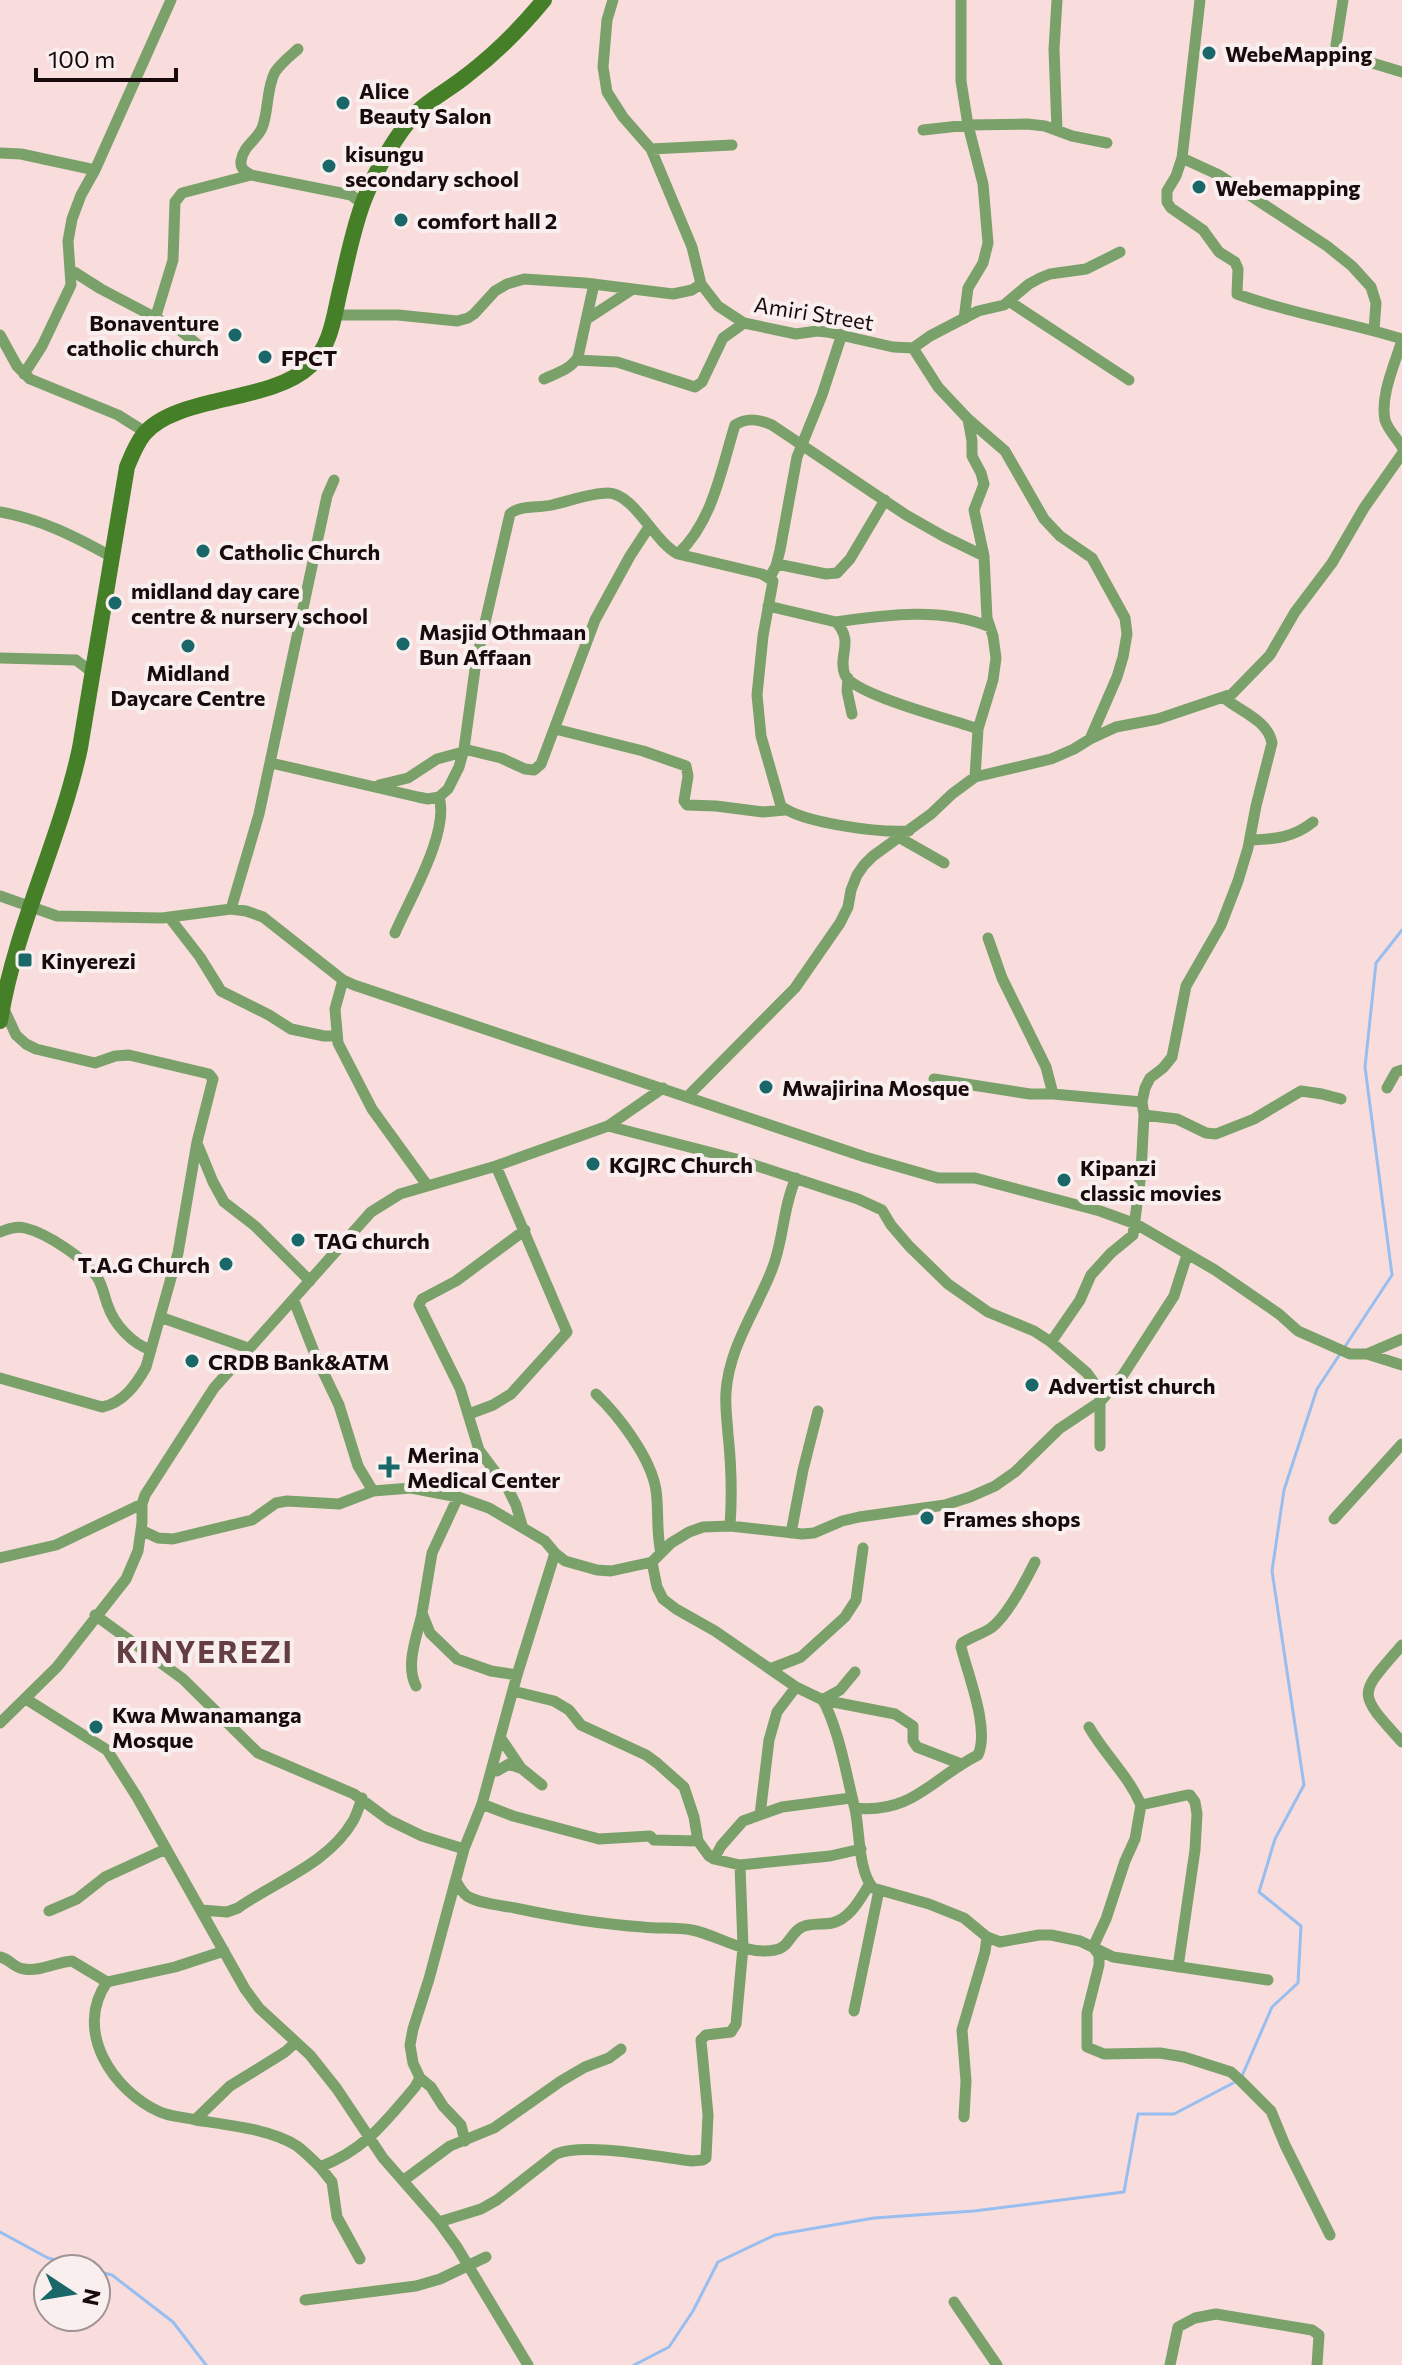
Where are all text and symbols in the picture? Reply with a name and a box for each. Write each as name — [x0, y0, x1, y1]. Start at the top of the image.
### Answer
scale bar — [36, 32, 176, 82]
place label: WebeMapping — [1225, 40, 1372, 67]
text: 100 m — [48, 44, 115, 73]
marker: WebeMapping — [1200, 44, 1218, 62]
place label: Alice Beauty Salon — [359, 77, 492, 129]
marker: Alice Beauty Salon — [334, 94, 352, 112]
place label: kisungu secondary school — [345, 140, 519, 192]
marker: kisungu secondary school — [320, 157, 338, 175]
place label: Webemapping — [1215, 174, 1360, 201]
marker: Webemapping — [1190, 178, 1208, 196]
place label: comfort hall 2 — [417, 207, 557, 234]
marker: comfort hall 2 — [392, 211, 410, 229]
street label: Amiri Street — [752, 290, 876, 336]
place label: Bonaventure catholic church — [67, 309, 219, 361]
marker: Bonaventure catholic church — [226, 326, 244, 344]
place label: FPCT — [281, 344, 337, 371]
marker: FPCT — [256, 348, 274, 366]
place label: Catholic Church — [219, 538, 380, 565]
marker: Catholic Church — [194, 542, 212, 560]
place label: midland day care centre & nursery school — [131, 577, 368, 629]
marker: midland day care centre & nursery school — [106, 594, 124, 612]
place label: Masjid Othmaan Bun Affaan — [419, 618, 586, 670]
marker: Masjid Othmaan Bun Affaan — [394, 635, 412, 653]
marker: Midland Daycare Centre — [179, 637, 197, 655]
place label: Midland Daycare Centre — [111, 659, 265, 711]
place label: Kinyerezi — [41, 947, 136, 974]
marker: Kinyerezi — [16, 951, 34, 969]
place label: Mwajirina Mosque — [782, 1074, 969, 1101]
marker: Mwajirina Mosque — [757, 1078, 775, 1096]
place label: KGJRC Church — [609, 1151, 753, 1178]
place label: Kipanzi classic movies — [1080, 1154, 1221, 1206]
marker: KGJRC Church — [584, 1155, 602, 1173]
marker: Kipanzi classic movies — [1055, 1171, 1073, 1189]
place label: TAG church — [314, 1227, 430, 1254]
marker: TAG church — [289, 1231, 307, 1249]
place label: T.A.G Church — [78, 1251, 210, 1278]
marker: T.A.G Church — [217, 1255, 235, 1273]
place label: CRDB Bank&ATM — [208, 1348, 389, 1375]
marker: CRDB Bank&ATM — [183, 1352, 201, 1370]
place label: Advertist church — [1048, 1372, 1215, 1399]
marker: Advertist church — [1023, 1376, 1041, 1394]
place label: Merina Medical Center — [407, 1441, 560, 1493]
marker: Merina Medical Center — [378, 1456, 400, 1478]
place label: Frames shops — [943, 1505, 1080, 1532]
marker: Frames shops — [918, 1509, 936, 1527]
district label: KINYEREZI — [116, 1632, 294, 1669]
place label: Kwa Mwanamanga Mosque — [112, 1701, 302, 1753]
marker: Kwa Mwanamanga Mosque — [87, 1718, 105, 1736]
north arrow — [32, 2253, 112, 2333]
text: N — [77, 2286, 107, 2308]

